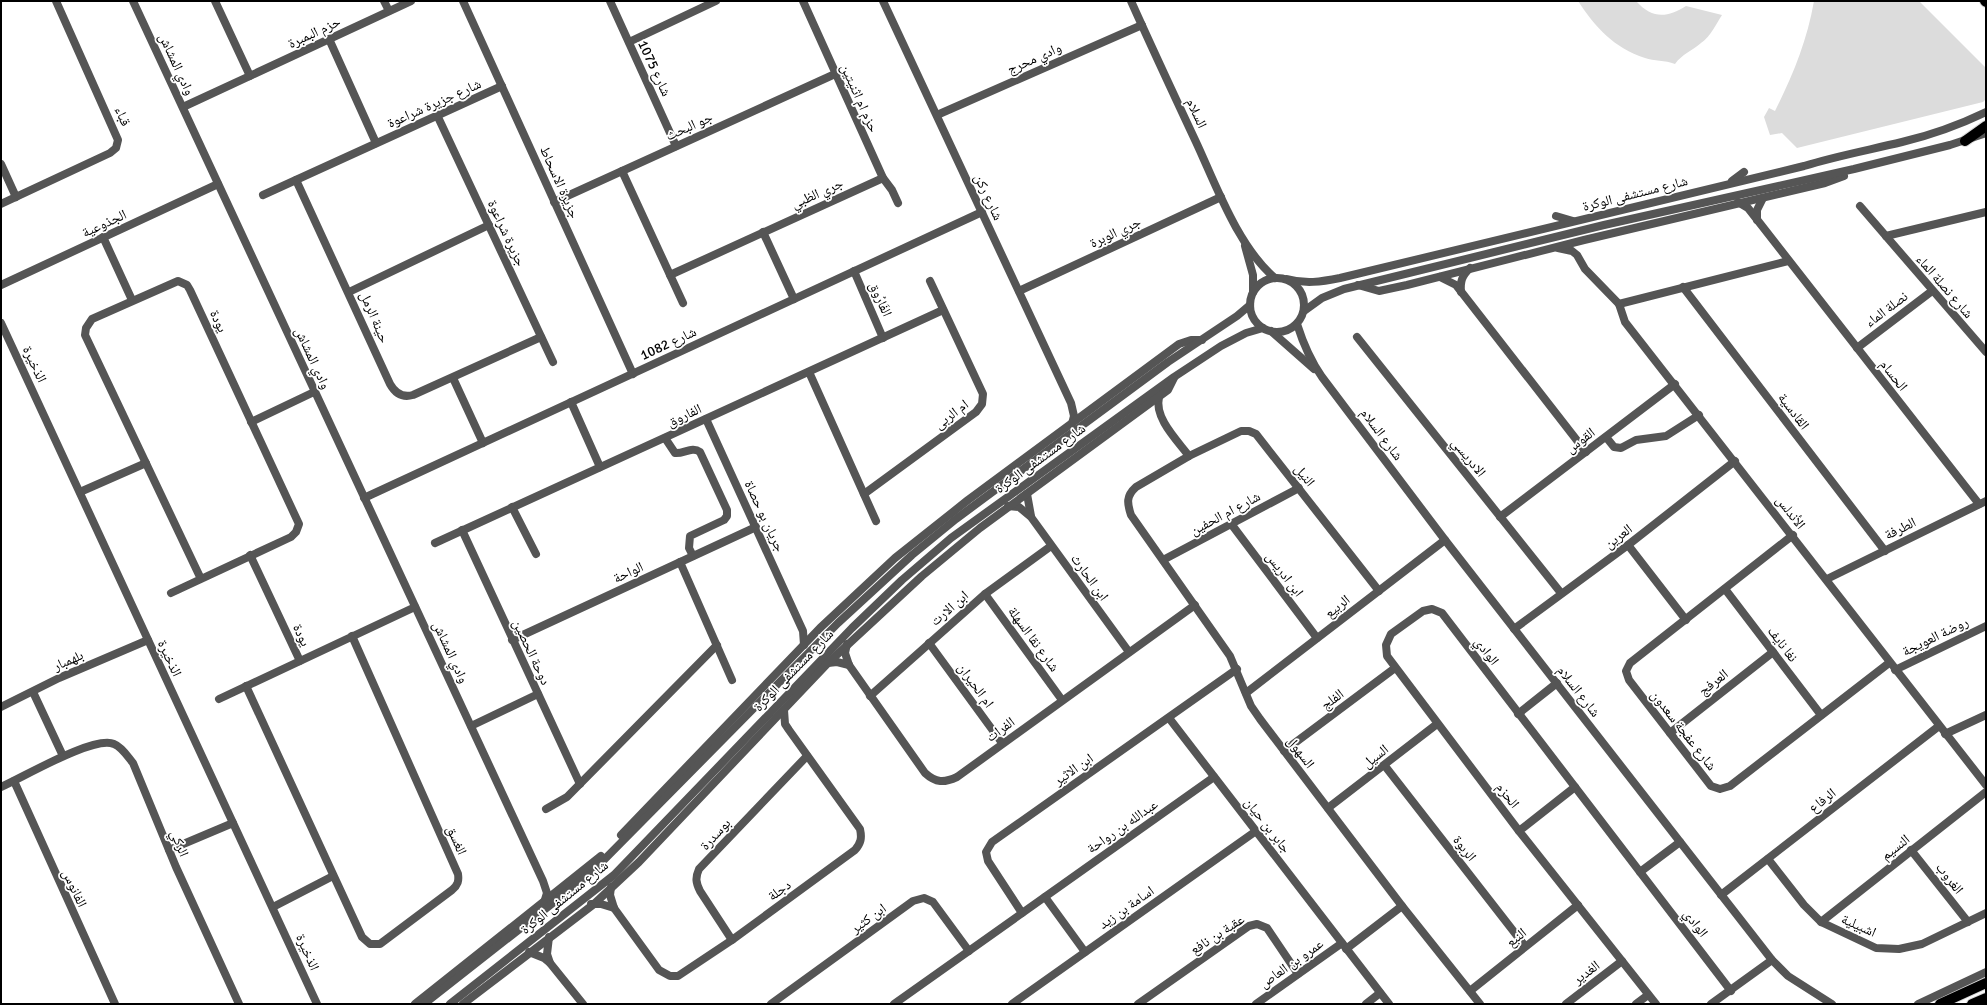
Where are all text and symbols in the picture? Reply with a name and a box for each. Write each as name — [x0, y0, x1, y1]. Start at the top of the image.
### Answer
street label: حزم البمبرة — [285, 13, 344, 53]
street label: وادي المشاش — [152, 30, 198, 99]
street label: شارع 1075 — [633, 37, 675, 99]
street label: وادي محرج — [1004, 39, 1065, 80]
street label: حزم ام اثنيتين — [836, 61, 882, 136]
street label: شارع جزيرة شراعوة — [385, 75, 484, 133]
street label: السلام — [1181, 96, 1211, 131]
street label: قباء — [111, 104, 134, 129]
street label: جو البحث — [663, 109, 715, 144]
street label: جزيرة الاسحاط — [536, 143, 583, 221]
street label: شارع ركن — [970, 171, 1007, 223]
street label: شارع مستشفى الوكرة — [1581, 172, 1690, 216]
street label: جري الظبي — [789, 174, 847, 215]
street label: جزيرة شراعوة — [484, 197, 529, 269]
street label: الجذوعية — [79, 206, 129, 241]
street label: جري الوبرة — [1087, 213, 1145, 254]
street label: شارع نصلة الماء — [1912, 251, 1977, 322]
street label: الفَارُوق — [865, 279, 896, 319]
street label: نصلة الماء — [1861, 288, 1911, 331]
street label: حينة الرمل — [356, 289, 393, 345]
street label: يودة — [206, 307, 231, 335]
street label: شارع 1082 — [637, 323, 699, 365]
street label: وادي المشاش — [288, 324, 334, 393]
street label: الذخيرة — [19, 343, 50, 385]
street label: الحسام — [1875, 356, 1911, 395]
street label: القادسية — [1774, 390, 1813, 433]
street label: ام الربى — [931, 396, 972, 434]
street label: الفاروق — [664, 400, 704, 431]
street label: شارع السلام — [1356, 405, 1407, 464]
street label: شارع مستشفى الوكرة — [992, 420, 1089, 498]
street label: القوس — [1562, 424, 1598, 457]
street label: الادريسي — [1446, 434, 1490, 482]
street label: النيل — [1291, 461, 1319, 490]
street label: جريان بو حصاة — [741, 478, 788, 555]
street label: شارع ام الحفين — [1187, 488, 1264, 540]
street label: الأندلس — [1772, 492, 1809, 533]
street label: الطرفة — [1882, 514, 1919, 543]
street label: العرين — [1601, 520, 1636, 552]
street label: ابن ادريس — [1262, 548, 1307, 600]
street label: ابن الحارث — [1067, 551, 1112, 604]
street label: الواحة — [610, 558, 646, 587]
street label: ابن الارت — [927, 587, 972, 630]
street label: الربيع — [1321, 591, 1354, 622]
street label: شارع نقا السهلة — [1003, 603, 1063, 676]
street label: روضة العويجة — [1899, 613, 1971, 660]
street label: دوحة الحصين — [509, 617, 554, 688]
street label: وادي المشاش — [426, 618, 472, 687]
street label: يودة — [289, 621, 314, 649]
street label: نغا نايف — [1764, 623, 1801, 665]
street label: شارع مستشفى الوكرة — [750, 626, 838, 716]
street label: الوادي — [1469, 634, 1503, 670]
street label: الذخيرة — [154, 637, 185, 679]
street label: بلهمبار — [49, 646, 86, 675]
street label: ام الحيران — [953, 660, 997, 712]
street label: شارع السلام — [1552, 662, 1604, 721]
street label: العرفج — [1695, 666, 1732, 700]
street label: الفلج — [1317, 685, 1348, 714]
street label: شارع عفجة سعدون — [1646, 687, 1720, 775]
street label: الفرات — [983, 713, 1018, 746]
street label: السهول — [1283, 733, 1318, 772]
street label: السيل — [1359, 741, 1392, 772]
street label: ابن الاثير — [1049, 750, 1096, 790]
street label: الحزم — [1491, 779, 1523, 812]
street label: الرفاع — [1805, 785, 1840, 817]
street label: جابر بن حيان — [1241, 794, 1295, 857]
street label: عبدالله بن رواحة — [1084, 796, 1161, 857]
street label: بوسدرة — [696, 815, 734, 854]
street label: الغسق — [442, 823, 470, 858]
street label: الركي — [164, 827, 193, 860]
street label: النسيم — [1877, 831, 1914, 865]
street label: الربوة — [1449, 832, 1480, 865]
street label: شارع مستشفى الوكرة — [517, 857, 612, 939]
street label: الغروب — [1932, 859, 1967, 897]
street label: الفانوس — [58, 867, 91, 910]
street label: دجلة — [764, 876, 794, 904]
street label: اسامة بن زيد — [1095, 882, 1157, 933]
street label: ابن كثير — [846, 900, 889, 938]
street label: الوادي — [1678, 906, 1712, 942]
street label: اشبيلية — [1839, 910, 1879, 941]
street label: عقبة بن نافع — [1187, 911, 1248, 959]
street label: النبع — [1503, 924, 1530, 951]
street label: الذخيرة — [292, 931, 323, 973]
street label: عمرو بن العاص — [1256, 935, 1327, 992]
street label: الغدير — [1569, 957, 1603, 989]

